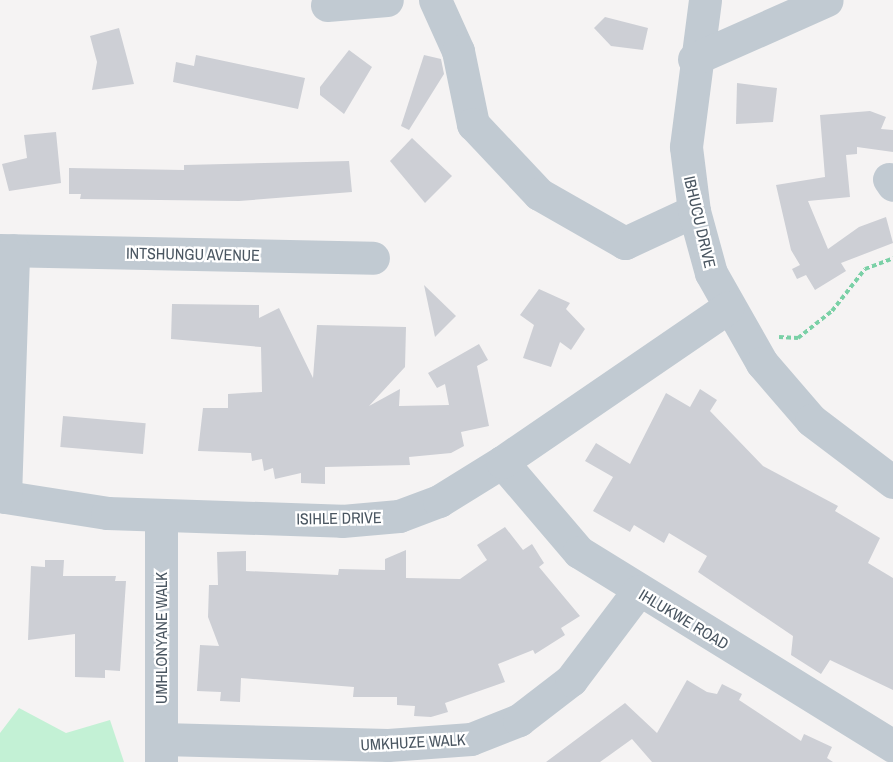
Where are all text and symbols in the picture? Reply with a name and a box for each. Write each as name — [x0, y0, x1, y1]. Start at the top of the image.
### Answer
street label: IBHUCU DRIVE — [680, 174, 720, 270]
street label: INTSHUNGU AVENUE — [126, 243, 260, 265]
street label: ISIHLE DRIVE — [296, 508, 382, 528]
street label: UMHLONYANE WALK — [151, 572, 171, 704]
street label: IHLUKWE ROAD — [636, 585, 732, 653]
street label: UMKHUZE WALK — [360, 730, 466, 754]

